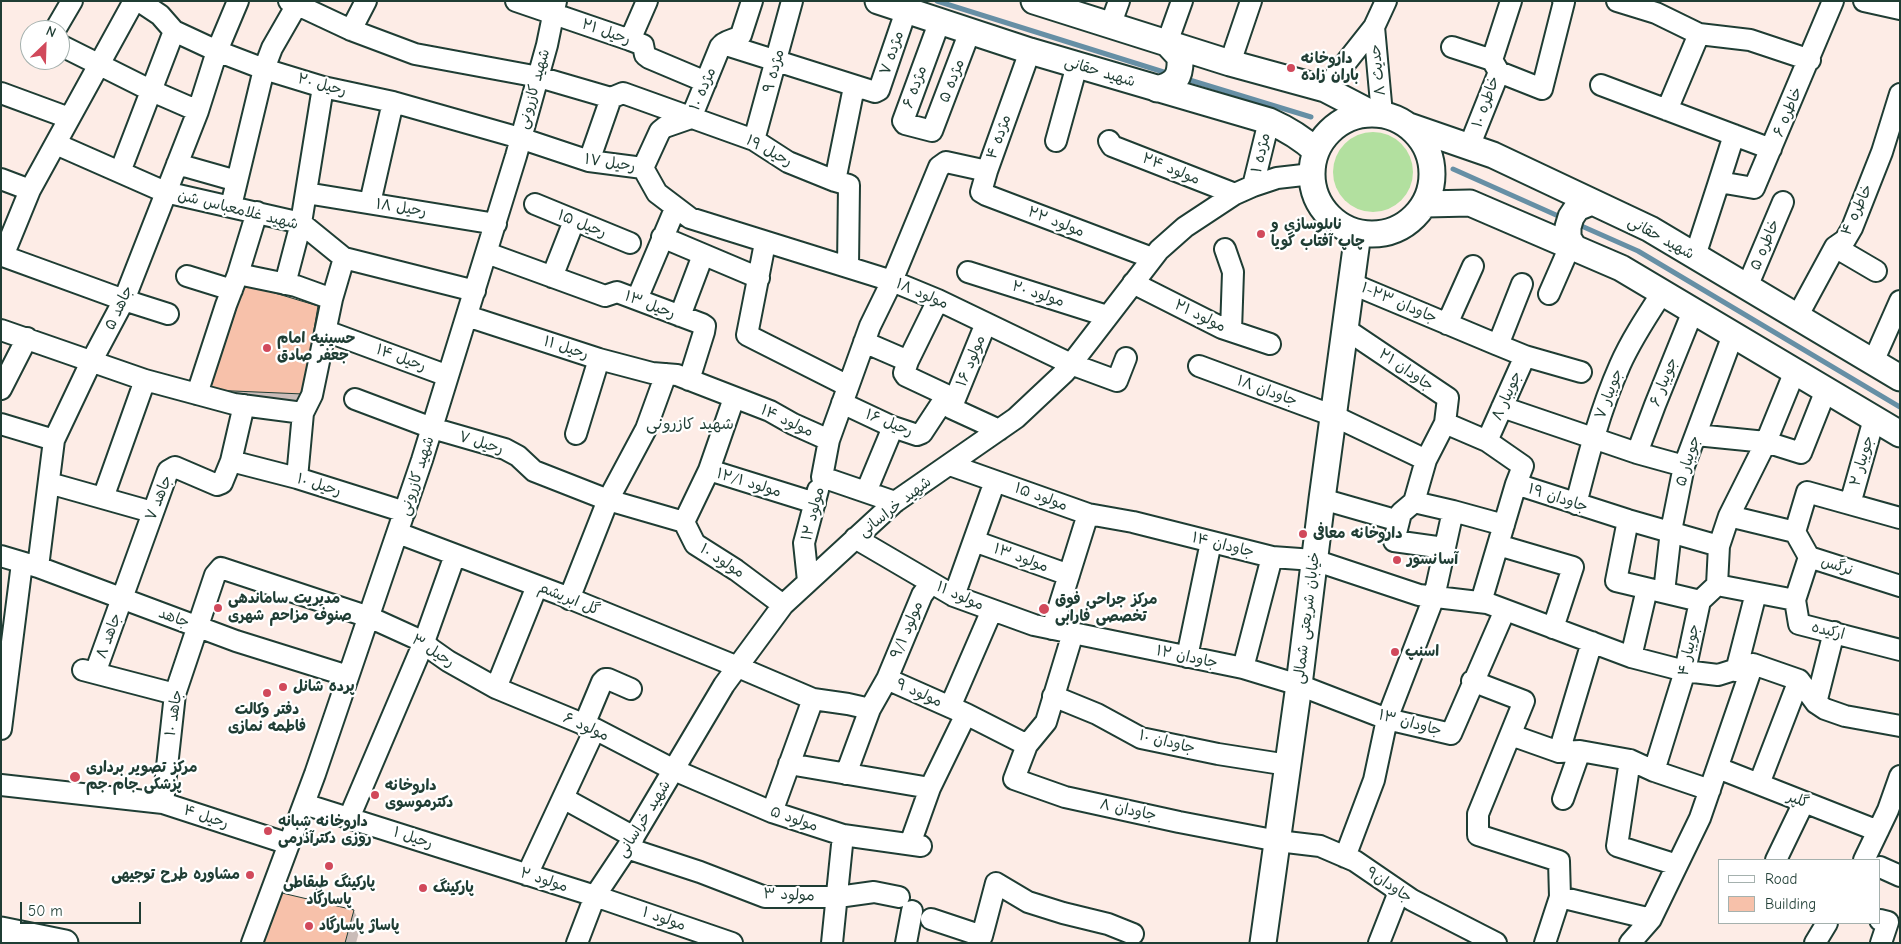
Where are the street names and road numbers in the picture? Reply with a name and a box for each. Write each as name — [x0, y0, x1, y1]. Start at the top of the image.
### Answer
street label: رحیل ۲۱ — [579, 15, 633, 49]
street label: مژده ۷ — [876, 29, 908, 77]
street label: حدیث ۸ — [1366, 43, 1390, 97]
street label: شهید کازرونی — [514, 47, 554, 131]
street label: مژده ۹ — [760, 47, 788, 95]
street label: شهید حقانی — [1062, 53, 1138, 91]
street label: مژده ۵ — [935, 57, 969, 105]
street label: مژده ۶ — [899, 63, 931, 111]
street label: مژده ۱۰ — [686, 65, 720, 113]
street label: رحیل ۲۰ — [295, 70, 349, 100]
street label: خاطره ۱۰ — [1468, 74, 1504, 130]
street label: خاطره ۶ — [1770, 84, 1806, 140]
street label: مژده ۴ — [983, 112, 1015, 162]
street label: رحیل ۱۹ — [743, 131, 795, 171]
street label: مژده ۱ — [1248, 131, 1274, 175]
street label: مولود ۲۴ — [1140, 149, 1202, 189]
street label: رحیل ۱۷ — [583, 150, 637, 176]
street label: خاطره ۴ — [1837, 182, 1877, 238]
street label: شهید غلامعباس شن — [176, 186, 300, 234]
street label: رحیل ۱۸ — [374, 195, 428, 221]
street label: مولود ۲۲ — [1025, 203, 1087, 241]
street label: رحیل ۱۵ — [555, 206, 609, 242]
street label: شهید حقانی — [1625, 212, 1697, 264]
street label: خاطره ۵ — [1746, 217, 1784, 273]
street label: مولود ۱۸ — [893, 275, 951, 313]
street label: مولود ۲۰ — [1009, 277, 1067, 311]
street label: جاودان ۲۳-۱ — [1358, 279, 1440, 327]
street label: جاهد ۵ — [101, 283, 137, 333]
street label: رحیل ۱۳ — [622, 287, 678, 323]
street label: مولود ۲۱ — [1171, 296, 1229, 336]
street label: رحیل ۱۱ — [541, 332, 591, 364]
street label: مولود ۱۶ — [953, 333, 989, 389]
street label: رحیل ۱۴ — [374, 341, 428, 375]
street label: جاودان ۲۱ — [1375, 345, 1437, 395]
street label: جویبار ۶ — [1646, 355, 1682, 409]
street label: جویبار ۷ — [1591, 366, 1627, 422]
street label: جویبار ۸ — [1488, 368, 1526, 424]
street label: جاودان ۱۸ — [1234, 372, 1300, 410]
street label: مولود ۱۴ — [758, 401, 816, 441]
street label: رحیل ۱۶ — [863, 405, 915, 441]
street label: رحیل ۷ — [457, 428, 505, 458]
street label: جویبار ۵ — [1672, 433, 1704, 489]
street label: شهید کازرونی — [396, 434, 438, 518]
street label: جویبار ۲ — [1846, 434, 1878, 488]
street label: مولود ۱۲/۱ — [714, 465, 784, 501]
street label: رحیل ۱۰ — [295, 470, 343, 500]
street label: جاهد ۷ — [142, 473, 176, 523]
street label: شهید خراسانی — [855, 473, 935, 541]
street label: مولود ۱۵ — [1012, 479, 1070, 515]
street label: جاودان ۱۹ — [1526, 480, 1590, 516]
street label: مولود ۱۲ — [798, 485, 828, 543]
street label: جاودان ۱۴ — [1190, 529, 1256, 561]
street label: مولود ۱۰ — [696, 540, 748, 582]
street label: مولود ۱۳ — [991, 540, 1051, 576]
street label: خیابان شریعتی شمالی — [1290, 551, 1324, 685]
street label: نرگس — [1819, 552, 1855, 580]
street label: مولود ۱۱ — [933, 578, 987, 614]
street label: گل ابریشم — [536, 579, 602, 619]
street label: مولود ۹/۱ — [887, 599, 927, 661]
street label: جاهد — [156, 604, 192, 632]
street label: جاهد ۸ — [92, 611, 126, 661]
street label: ارکیده — [1809, 618, 1847, 644]
street label: جویبار ۴ — [1674, 622, 1704, 678]
street label: رحیل ۳ — [408, 631, 458, 671]
street label: جاودان ۱۲ — [1155, 642, 1219, 672]
street label: مولود ۹ — [893, 675, 945, 711]
street label: جاهد ۱۰ — [161, 688, 187, 738]
street label: جاودان ۱۳ — [1376, 706, 1444, 740]
street label: مولود ۶ — [560, 709, 612, 745]
street label: جاودان ۱۰ — [1137, 726, 1197, 758]
street label: شهید خراسانی — [613, 777, 675, 861]
street label: گلپر — [1785, 788, 1811, 812]
street label: جاودان ۸ — [1098, 795, 1158, 825]
street label: رحیل ۴ — [181, 801, 231, 833]
street label: مولود ۵ — [768, 802, 820, 836]
street label: رحیل ۱ — [391, 823, 435, 853]
street label: جاودان۹ — [1363, 863, 1415, 907]
street label: مولود ۲ — [518, 864, 570, 896]
street label: مولود ۳ — [763, 885, 815, 905]
street label: مولود ۱ — [640, 903, 688, 935]

